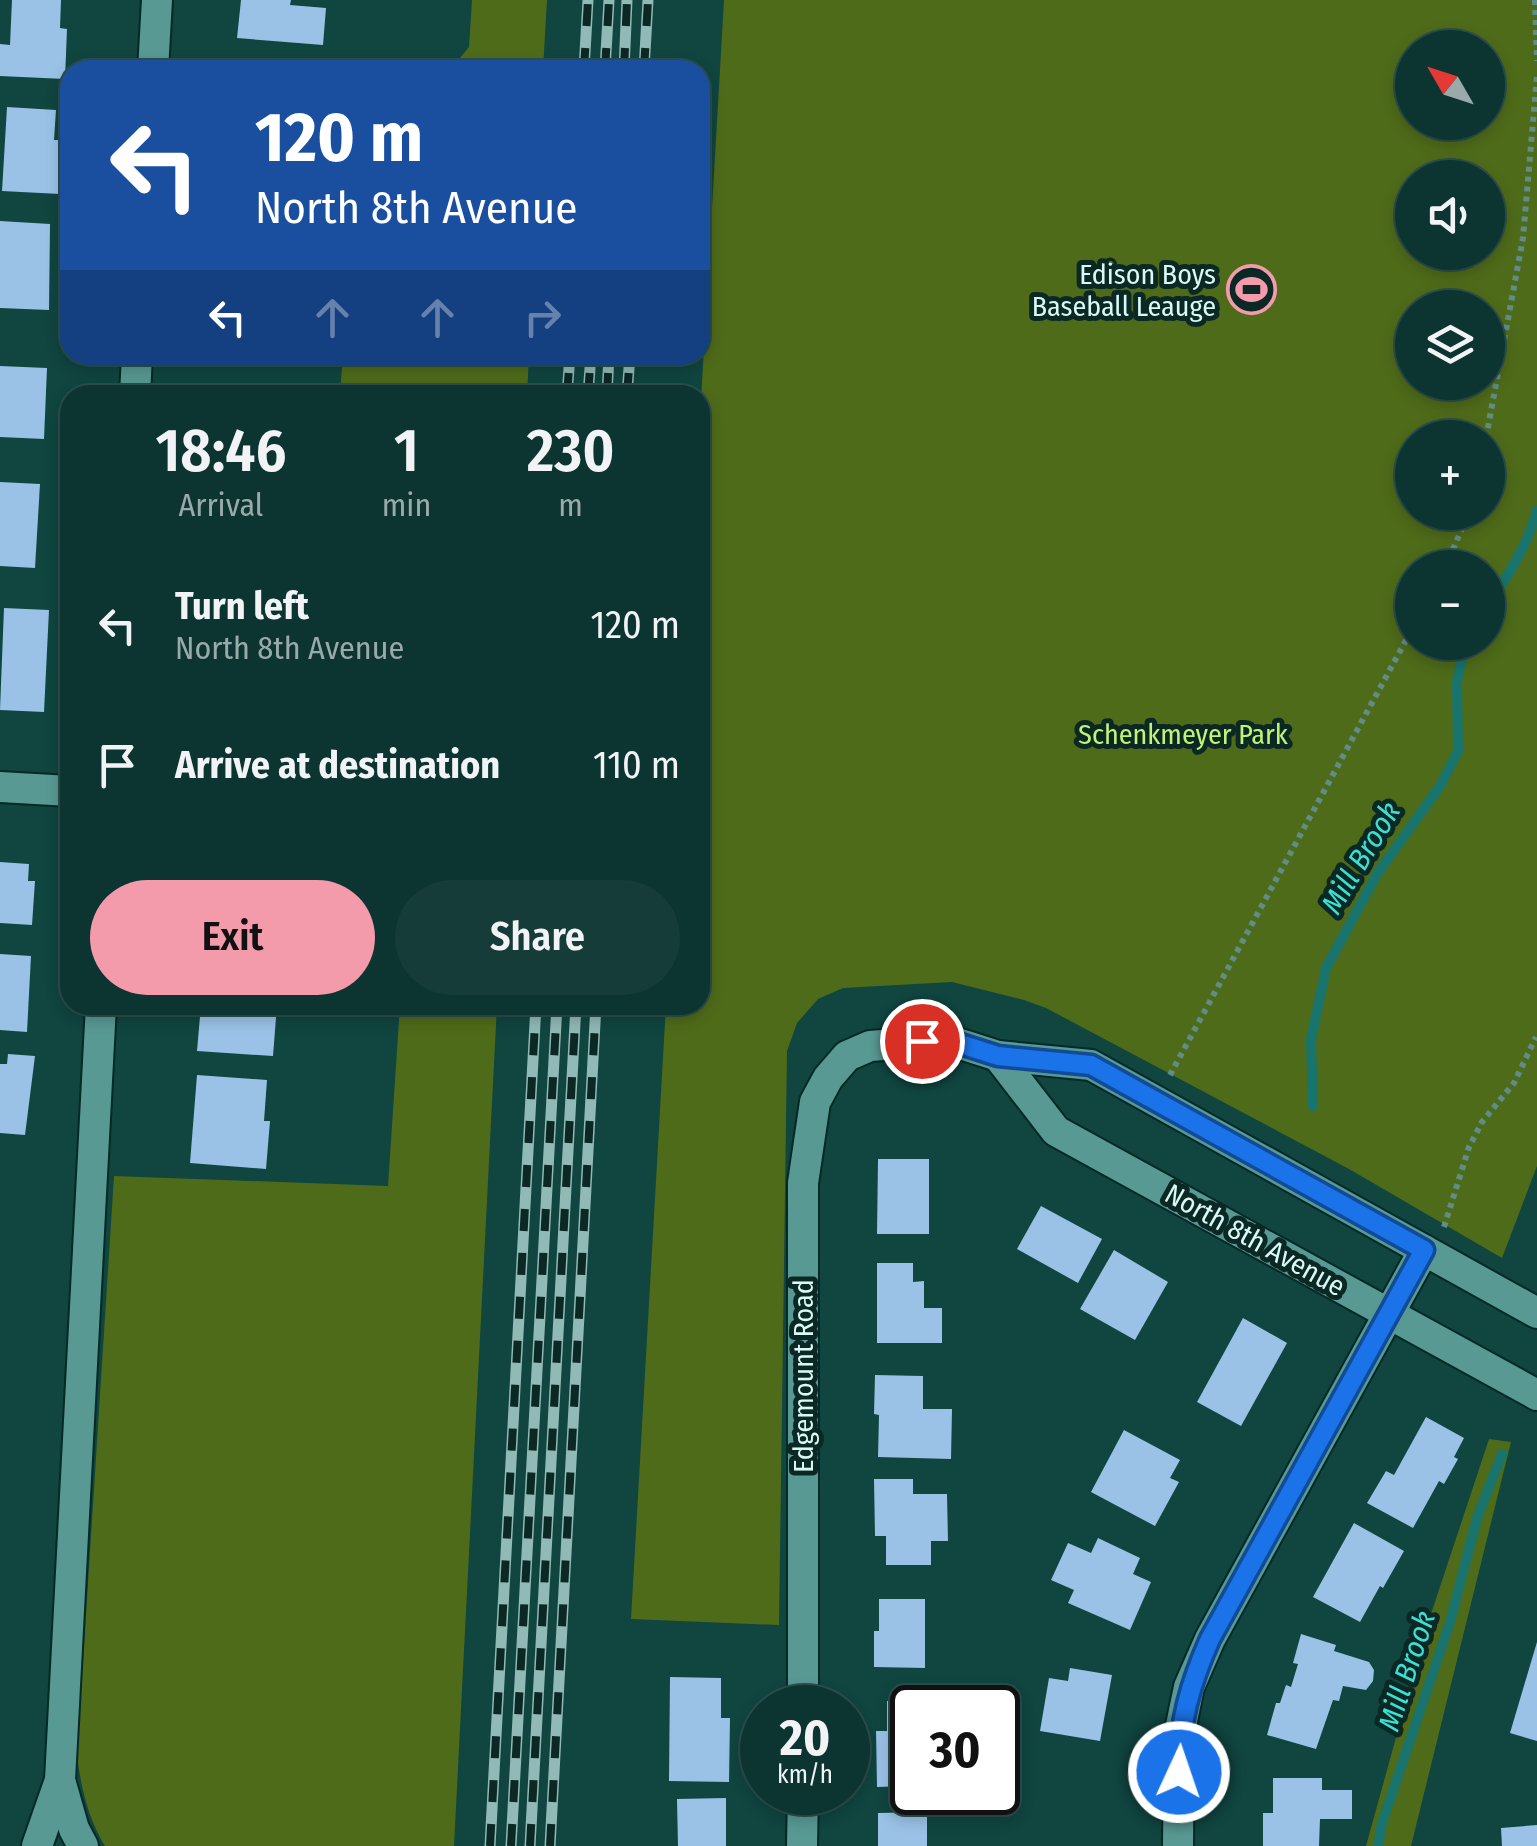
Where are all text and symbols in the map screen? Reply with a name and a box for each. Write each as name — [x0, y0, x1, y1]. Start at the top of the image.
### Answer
north arrow — [1395, 30, 1505, 140]
map controls — [1395, 30, 1505, 660]
text: 120 m — [255, 96, 423, 180]
icon: left — [90, 100, 220, 230]
button: sound — [1395, 160, 1505, 270]
text: North 8th Avenue — [255, 181, 577, 235]
place label: Edison Boys Baseball Leauge — [1032, 258, 1216, 323]
sports icon: Edison Boys Baseball Leauge — [1225, 264, 1277, 316]
icon: left — [200, 290, 255, 345]
icon: ahead — [305, 290, 360, 345]
icon: ahead — [410, 290, 465, 345]
icon: right — [515, 290, 570, 345]
button: layers — [1395, 290, 1505, 400]
text: 18:46 — [155, 415, 286, 487]
text: 1 — [394, 415, 419, 487]
text: 230 — [527, 415, 615, 487]
button: + — [1395, 420, 1505, 530]
text: Arrival — [178, 486, 263, 524]
text: min — [382, 486, 431, 524]
text: m — [558, 486, 583, 524]
button: − — [1395, 550, 1505, 660]
text: Turn left — [175, 583, 309, 629]
icon: left — [90, 598, 145, 653]
text: 120 m — [590, 602, 680, 648]
text: North 8th Avenue — [175, 629, 404, 667]
park label: Schenkmeyer Park — [1078, 718, 1289, 751]
icon: arrive — [90, 738, 145, 793]
text: Arrive at destination — [175, 742, 500, 788]
text: 110 m — [593, 742, 680, 788]
water label: Mill Brook — [1314, 796, 1408, 920]
button: Exit — [90, 880, 375, 995]
button: Share — [395, 880, 680, 995]
pin — [880, 999, 965, 1084]
icon: arrive — [895, 1014, 950, 1069]
street label: North 8th Avenue — [1159, 1177, 1351, 1303]
street label: Edgemount Road — [787, 1279, 820, 1473]
water label: Mill Brook — [1371, 1606, 1443, 1735]
speed limit sign: 30 — [890, 1685, 1020, 1815]
text: 20 — [780, 1708, 830, 1768]
position arrow — [1127, 1720, 1231, 1824]
text: km/h — [777, 1760, 833, 1790]

